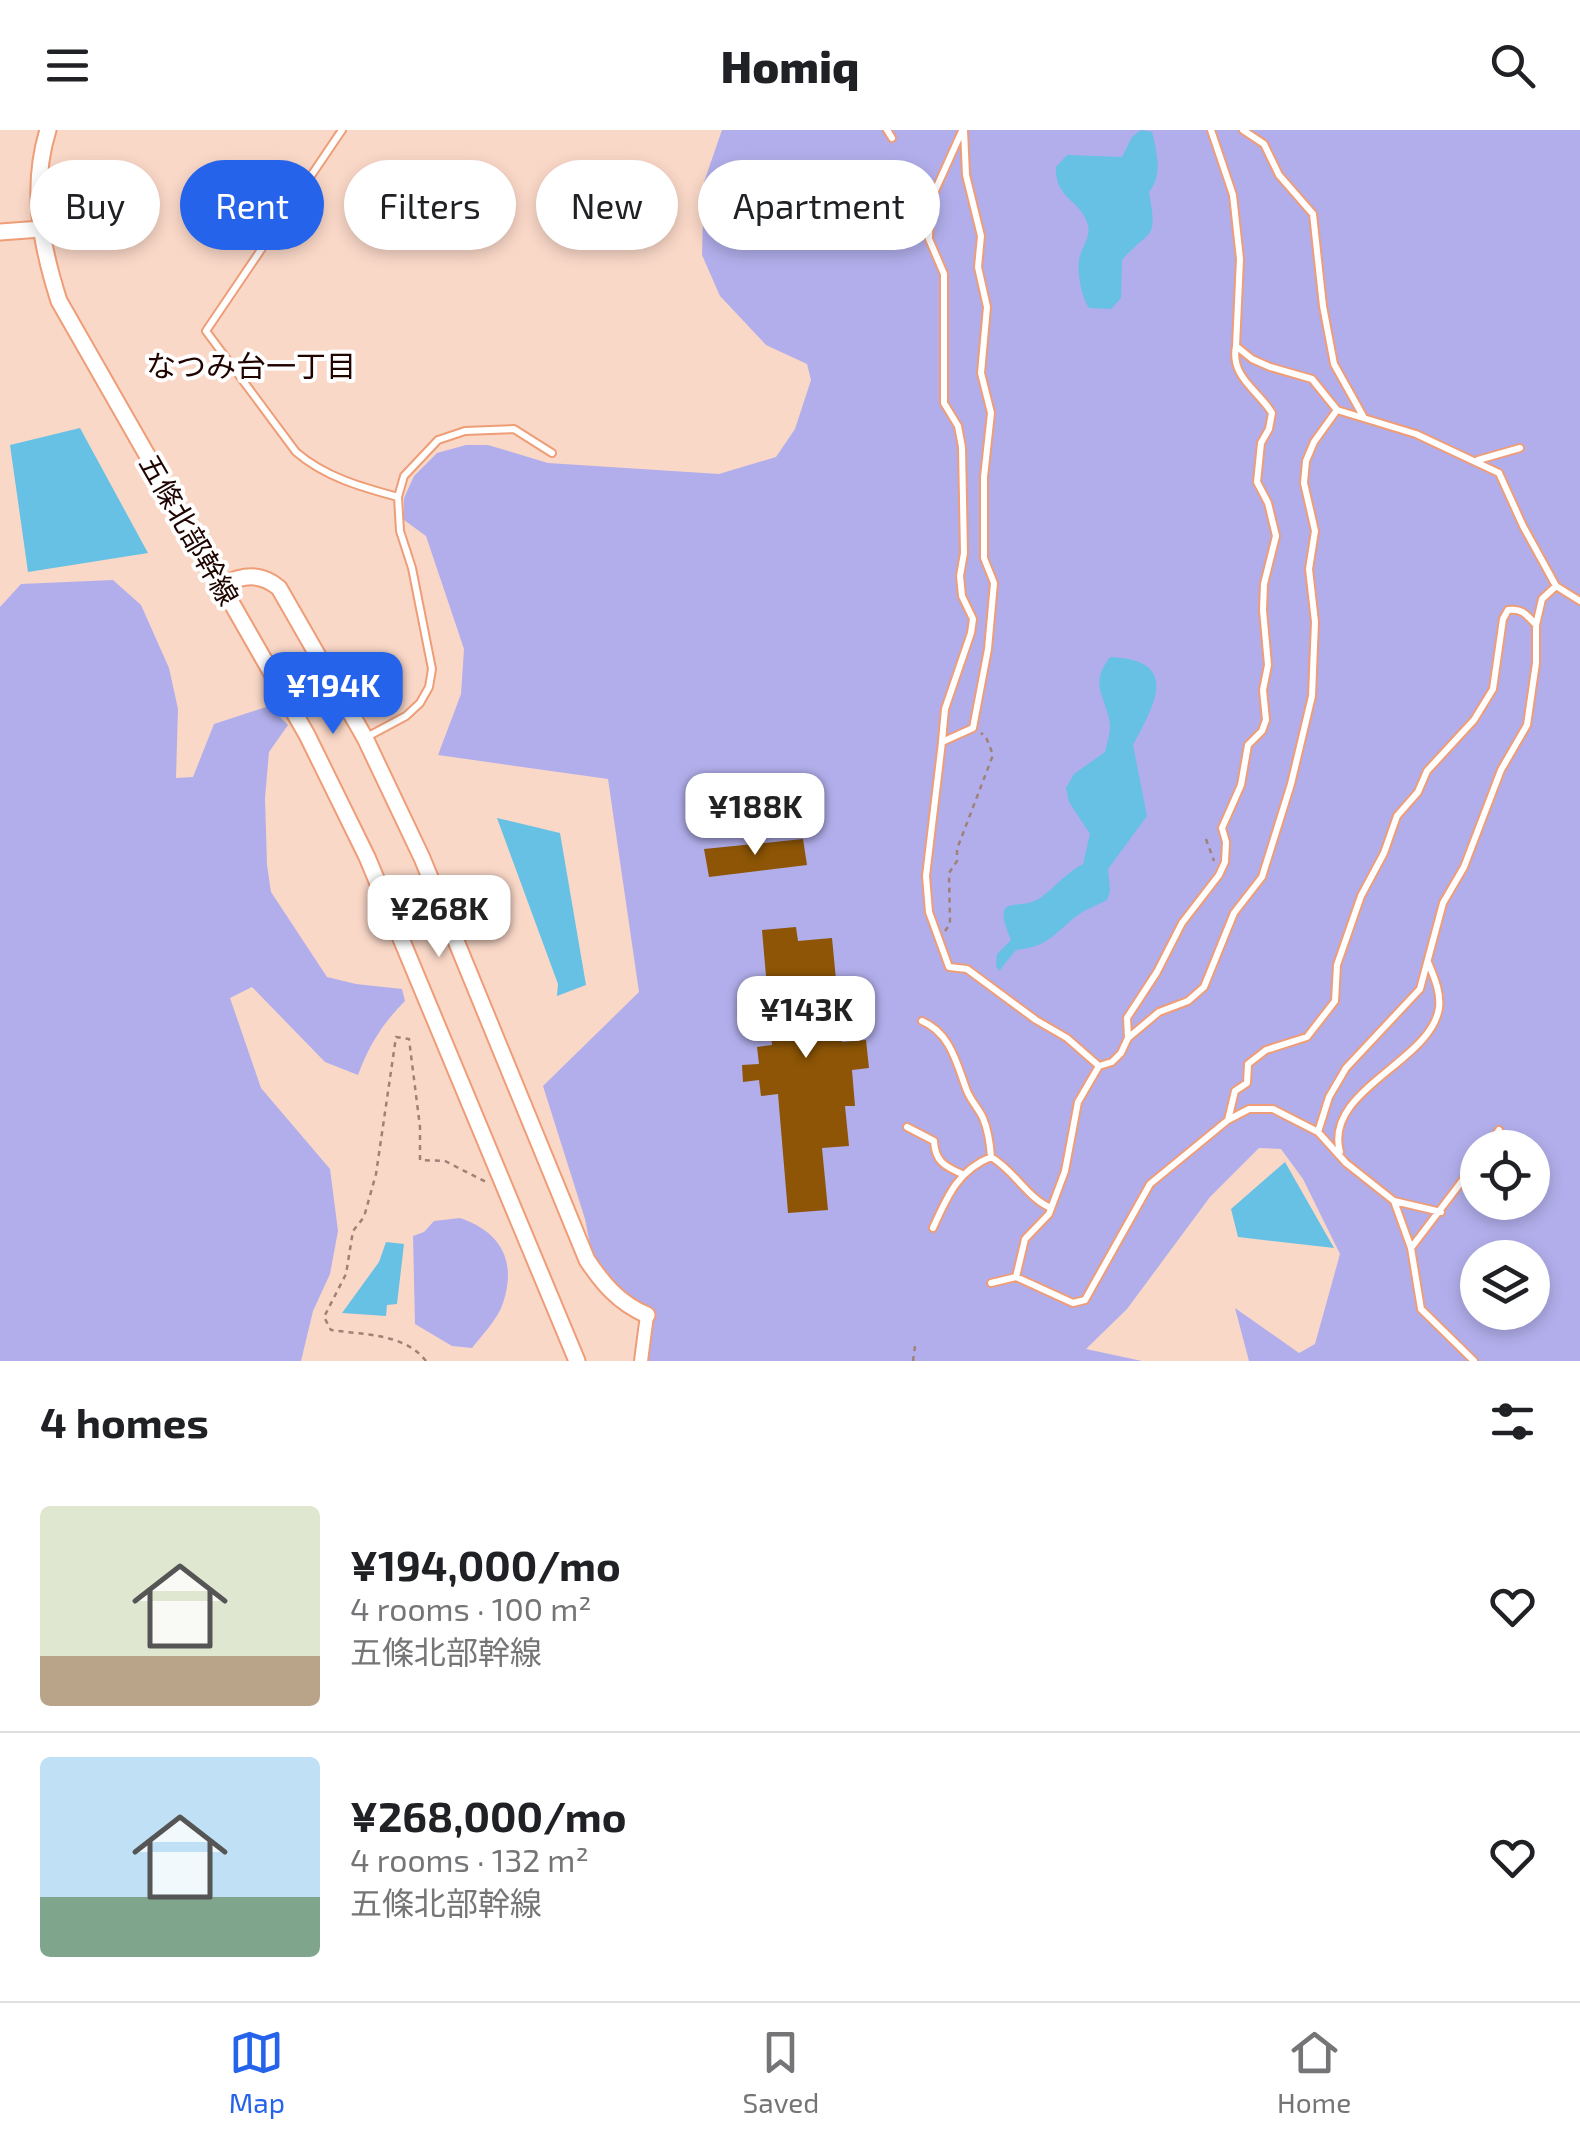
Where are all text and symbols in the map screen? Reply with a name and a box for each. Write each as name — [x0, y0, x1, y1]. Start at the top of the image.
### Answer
icon: menu — [40, 38, 95, 93]
text: Homiq — [721, 38, 859, 92]
icon: search — [1485, 38, 1540, 93]
chip: Buy — [30, 160, 160, 250]
chip: Rent — [180, 160, 324, 250]
chip: Filters — [344, 160, 516, 250]
chip: New — [536, 160, 678, 250]
chip: Apartment — [698, 160, 940, 250]
district label: なつみ台一丁目 — [146, 347, 356, 383]
street label: 五條北部幹線 — [133, 448, 247, 611]
pin: ¥194K — [263, 652, 403, 737]
text: ¥194K — [286, 665, 380, 703]
pin: ¥188K — [685, 773, 825, 858]
text: ¥188K — [707, 786, 803, 824]
pin: ¥268K — [369, 875, 509, 960]
text: ¥268K — [390, 888, 488, 926]
pin: ¥143K — [736, 976, 876, 1061]
text: ¥143K — [759, 989, 853, 1027]
map controls — [1460, 1130, 1550, 1330]
button: locate — [1460, 1130, 1550, 1220]
button: layers — [1460, 1240, 1550, 1330]
icon: filters — [1485, 1394, 1540, 1449]
text: 4 homes — [40, 1396, 209, 1446]
text: ¥194,000/mo — [350, 1539, 621, 1589]
icon: home — [120, 1546, 240, 1666]
icon: heart — [1485, 1579, 1540, 1634]
text: 4 rooms · 100 m² — [350, 1589, 591, 1627]
text: 五條北部幹線 — [350, 1632, 542, 1670]
text: ¥268,000/mo — [350, 1790, 627, 1840]
icon: home — [120, 1797, 240, 1917]
icon: heart — [1485, 1830, 1540, 1885]
text: 4 rooms · 132 m² — [350, 1840, 589, 1878]
text: 五條北部幹線 — [350, 1883, 542, 1921]
tab: Map — [229, 2025, 285, 2119]
tab: Saved — [743, 2025, 819, 2119]
tab: Home — [1277, 2025, 1351, 2119]

